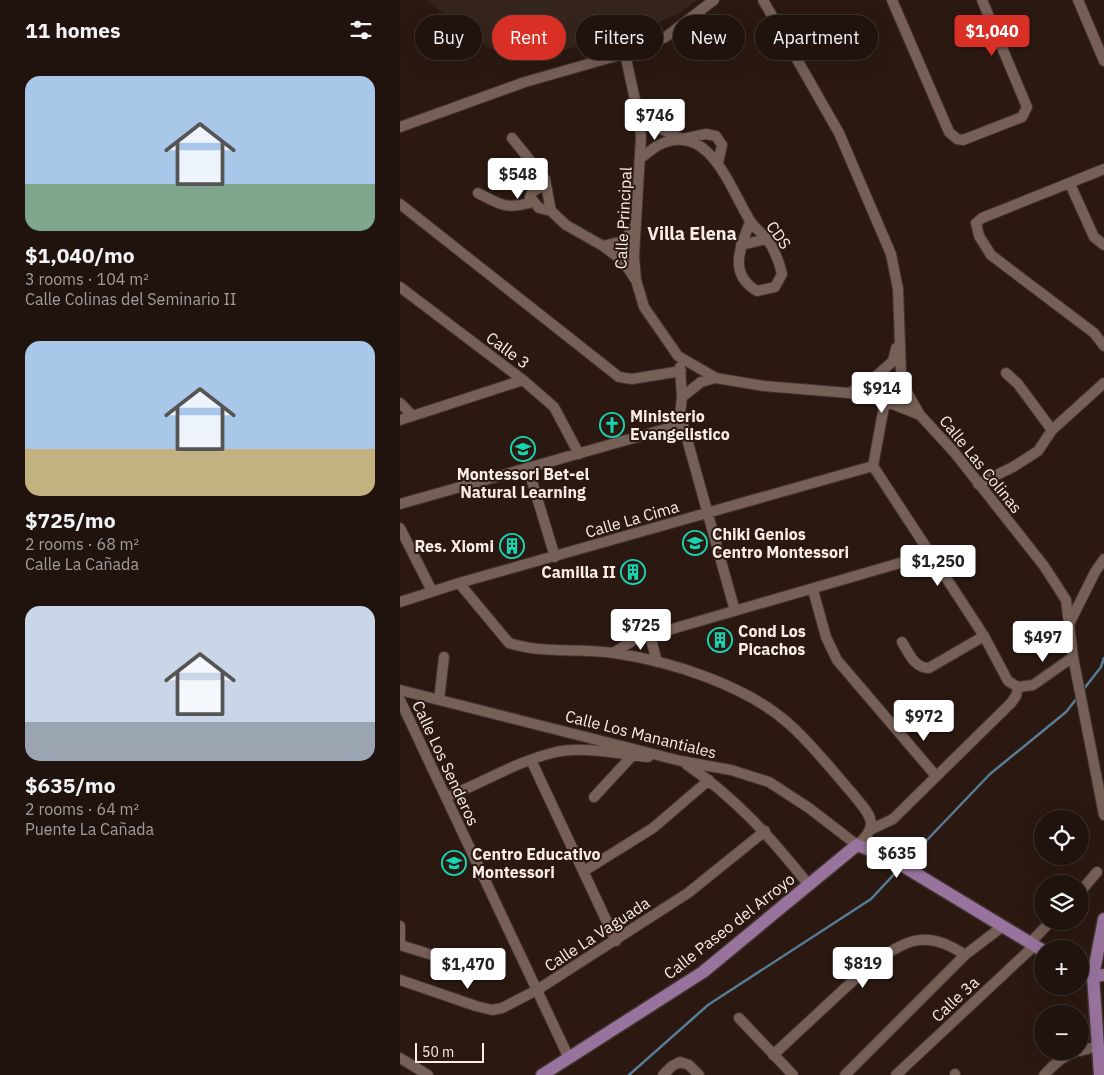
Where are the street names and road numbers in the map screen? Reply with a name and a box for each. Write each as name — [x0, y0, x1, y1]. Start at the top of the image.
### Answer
street label: Calle Principal — [610, 166, 636, 270]
street label: CDS — [762, 217, 796, 253]
street label: Calle 3 — [482, 327, 534, 373]
street label: Calle Las Colinas — [935, 411, 1027, 517]
street label: Calle La Cima — [583, 496, 682, 542]
street label: Calle Los Senderos — [408, 697, 484, 829]
street label: Calle Los Manantiales — [563, 705, 719, 763]
street label: Calle Paseo del Arroyo — [659, 869, 799, 983]
street label: Calle La Vaguada — [541, 892, 654, 976]
street label: Calle 3a — [927, 972, 983, 1026]

